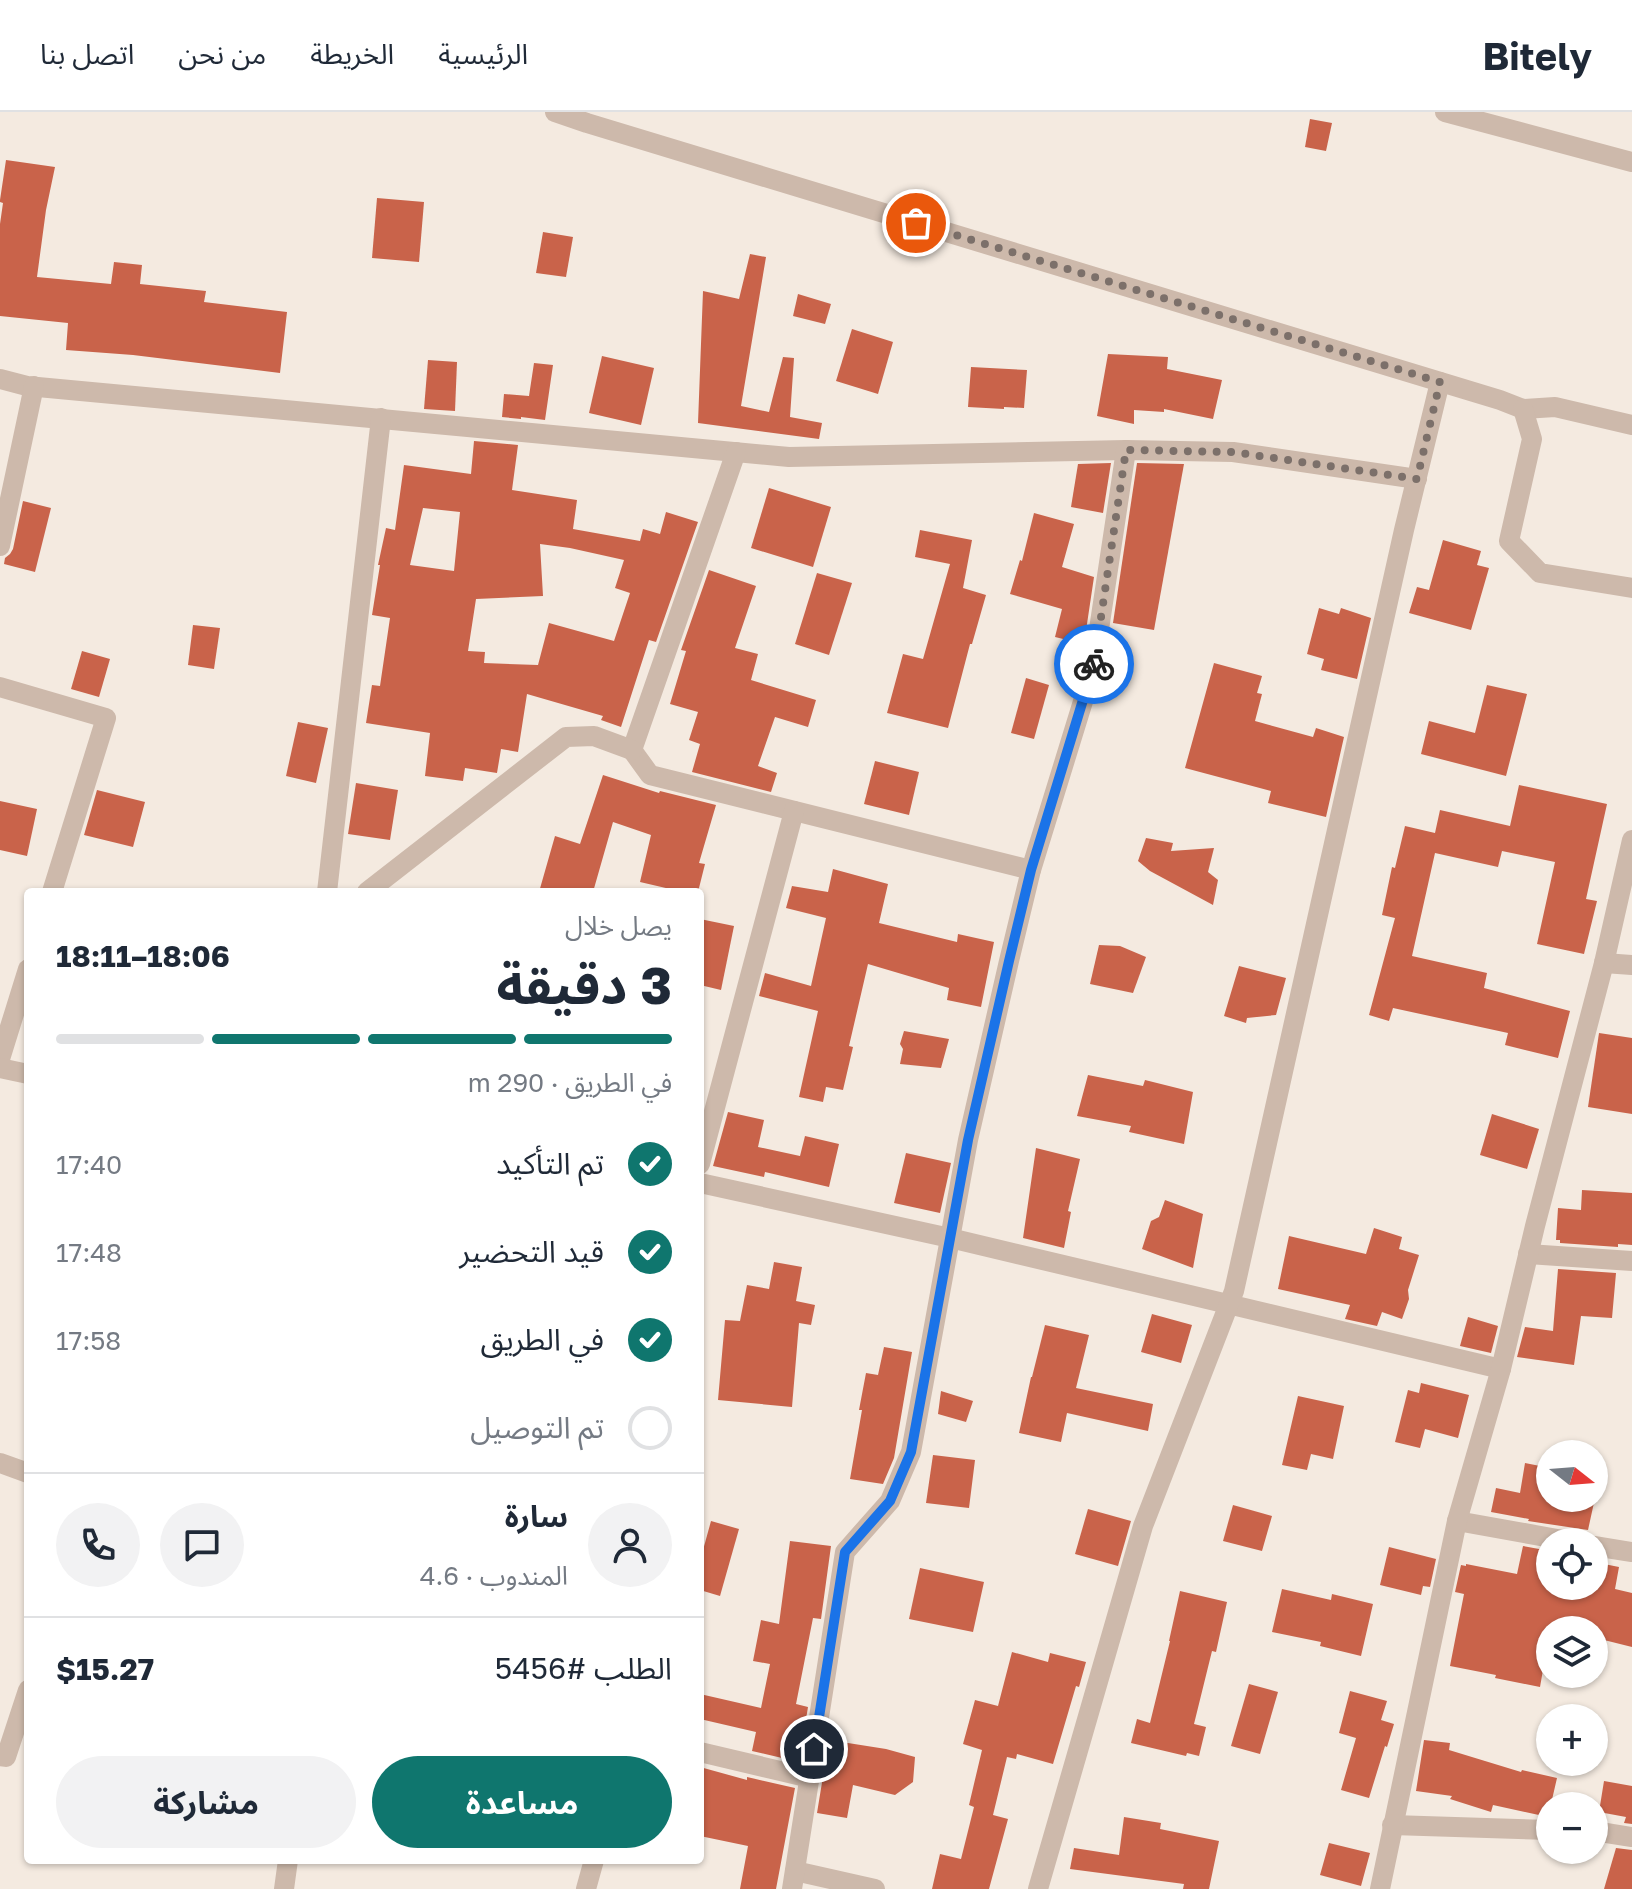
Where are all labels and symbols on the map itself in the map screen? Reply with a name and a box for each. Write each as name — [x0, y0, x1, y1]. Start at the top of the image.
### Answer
pin — [882, 189, 950, 257]
courier — [1054, 624, 1134, 704]
north arrow — [1536, 1440, 1608, 1512]
pin — [780, 1715, 848, 1783]

